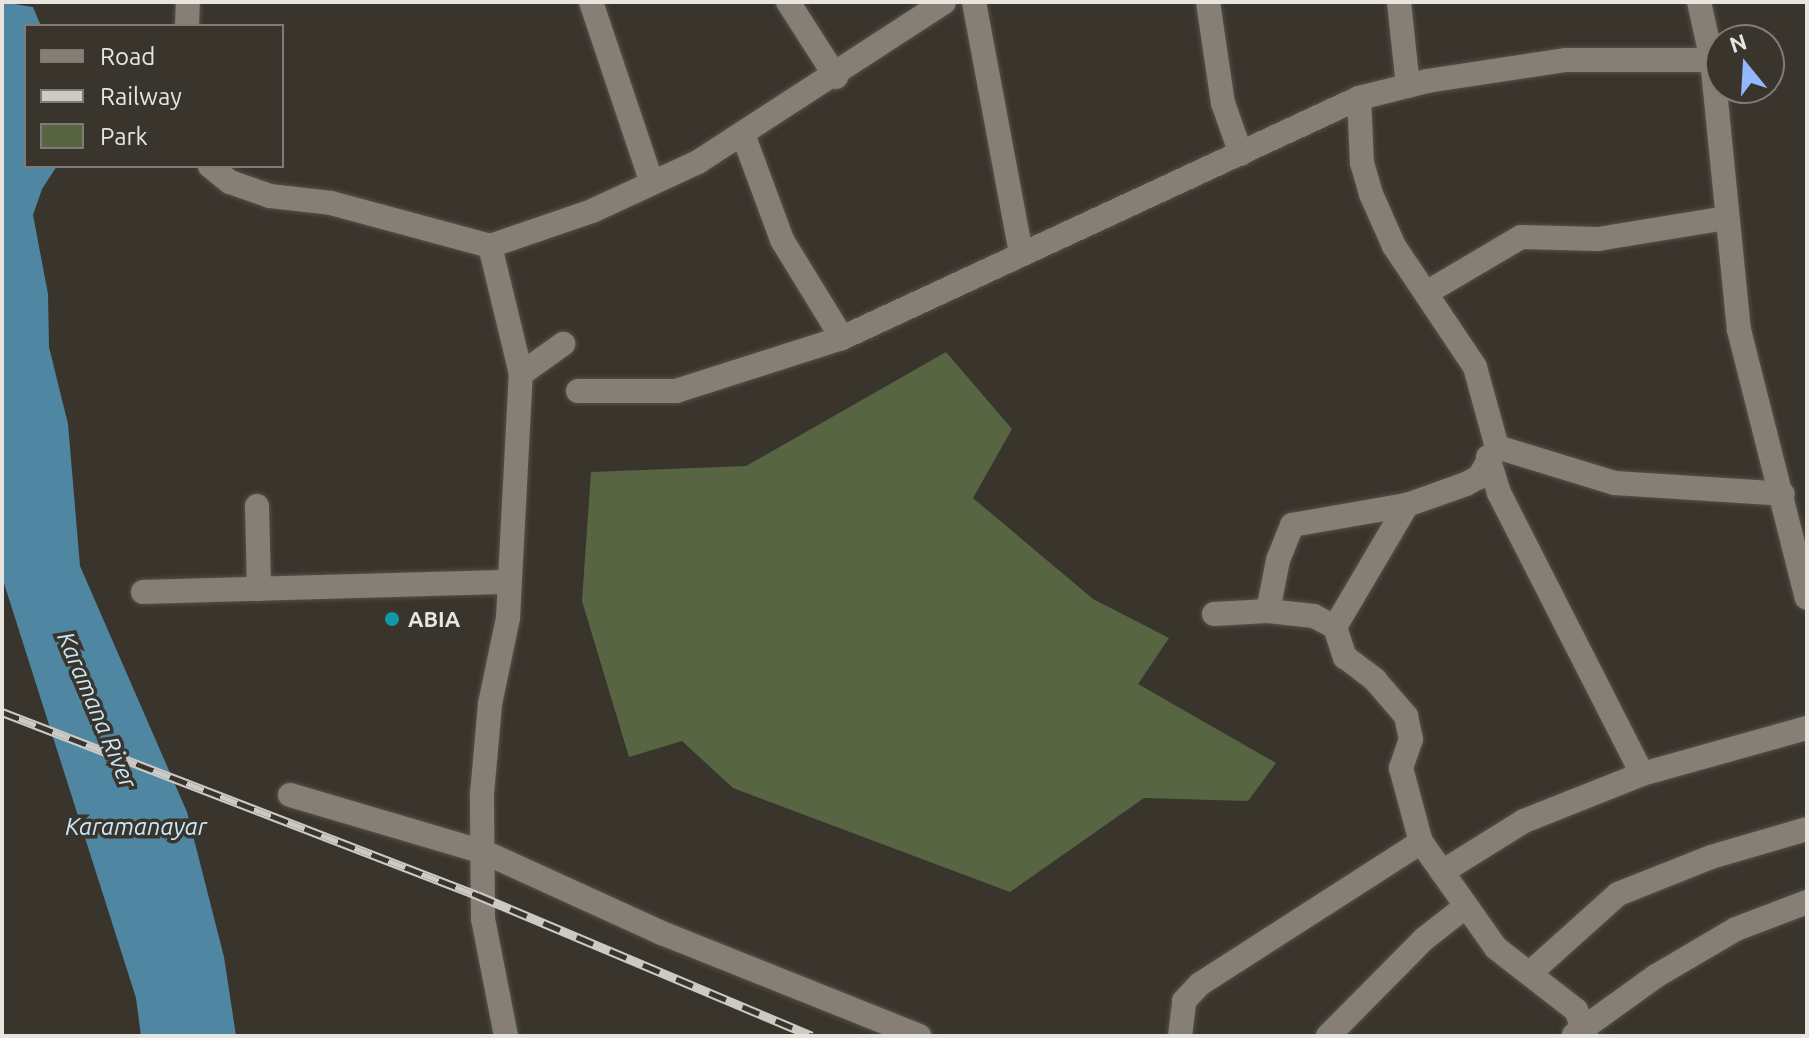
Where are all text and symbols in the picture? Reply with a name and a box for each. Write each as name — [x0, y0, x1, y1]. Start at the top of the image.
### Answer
legend — [24, 24, 284, 168]
north arrow — [1705, 24, 1785, 104]
text: N — [1726, 28, 1750, 57]
text: Road — [100, 43, 155, 70]
text: Railway — [100, 83, 182, 110]
text: Park — [100, 123, 148, 150]
place label: ABIA — [408, 606, 460, 632]
marker: ABIA — [383, 610, 401, 628]
water label: Karamana River — [51, 627, 143, 793]
water label: Karamanayar — [65, 813, 207, 841]

